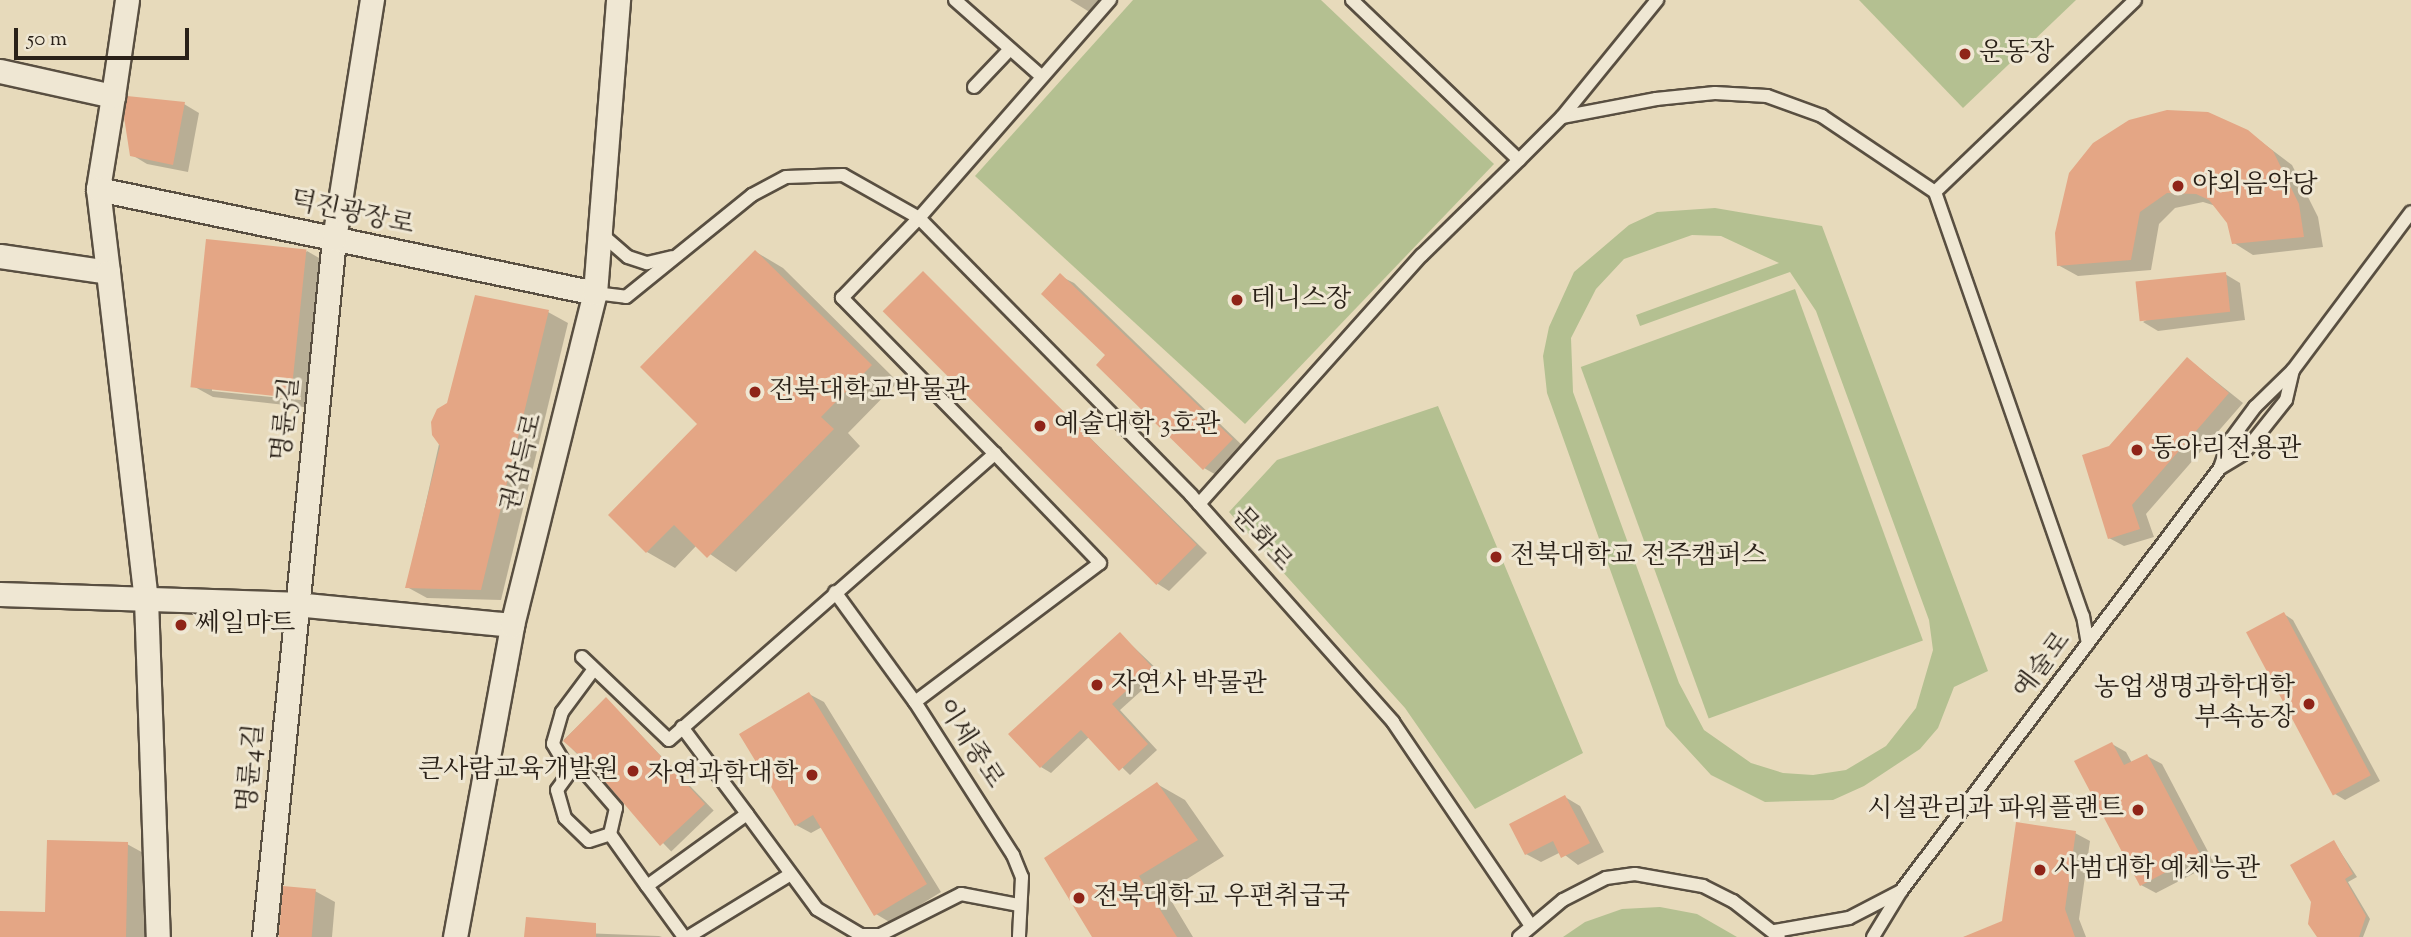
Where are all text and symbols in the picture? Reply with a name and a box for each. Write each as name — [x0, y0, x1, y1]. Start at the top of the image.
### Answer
scale bar — [18, 14, 192, 58]
text: 50 m — [27, 25, 67, 55]
place label: 운동장 — [1979, 38, 2054, 70]
marker: 운동장 — [1957, 46, 1973, 62]
place label: 야외음악당 — [2192, 170, 2318, 202]
marker: 야외음악당 — [2170, 178, 2186, 194]
street label: 덕진광장로 — [287, 186, 417, 242]
place label: 테니스장 — [1251, 284, 1351, 316]
marker: 테니스장 — [1229, 292, 1245, 308]
street label: 명륜5길 — [267, 375, 307, 463]
place label: 전북대학교박물관 — [769, 376, 970, 408]
marker: 전북대학교박물관 — [747, 384, 763, 400]
street label: 권삼득로 — [496, 410, 550, 516]
place label: 예술대학 3호관 — [1054, 410, 1221, 442]
marker: 예술대학 3호관 — [1032, 418, 1048, 434]
place label: 동아리전용관 — [2151, 434, 2302, 466]
marker: 동아리전용관 — [2129, 442, 2145, 458]
street label: 문화로 — [1224, 502, 1298, 578]
place label: 전북대학교 전주캠퍼스 — [1510, 541, 1767, 573]
marker: 전북대학교 전주캠퍼스 — [1488, 549, 1504, 565]
place label: 쎄일마트 — [195, 609, 295, 641]
marker: 쎄일마트 — [173, 617, 189, 633]
street label: 예술로 — [2008, 627, 2078, 705]
place label: 자연사 박물관 — [1111, 669, 1267, 701]
place label: 농업생명과학대학 부속농장 — [2094, 673, 2295, 734]
marker: 자연사 박물관 — [1089, 677, 1105, 693]
street label: 이세종로 — [929, 693, 1009, 795]
marker: 농업생명과학대학 부속농장 — [2301, 696, 2317, 712]
street label: 명륜4길 — [233, 723, 271, 813]
place label: 큰사람교육개발원 — [418, 755, 619, 787]
place label: 자연과학대학 — [647, 759, 798, 791]
marker: 큰사람교육개발원 — [625, 763, 641, 779]
marker: 자연과학대학 — [804, 767, 820, 783]
place label: 시설관리과 파워플랜트 — [1867, 794, 2124, 826]
marker: 시설관리과 파워플랜트 — [2130, 802, 2146, 818]
place label: 사범대학 예체능관 — [2054, 854, 2260, 886]
marker: 사범대학 예체능관 — [2032, 862, 2048, 878]
place label: 전북대학교 우편취급국 — [1093, 882, 1350, 914]
marker: 전북대학교 우편취급국 — [1071, 890, 1087, 906]

